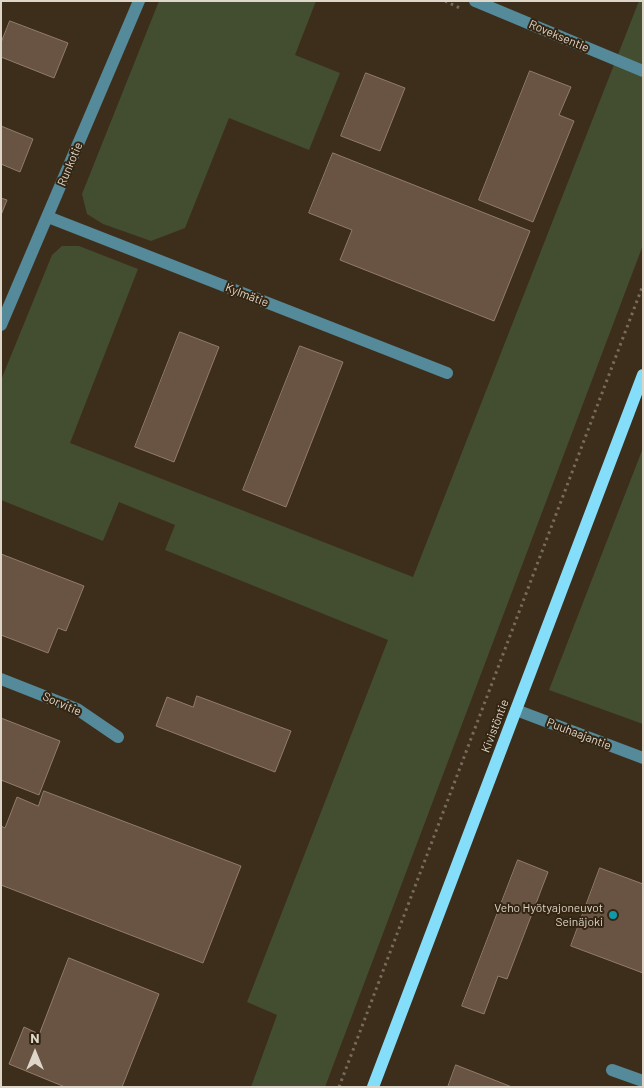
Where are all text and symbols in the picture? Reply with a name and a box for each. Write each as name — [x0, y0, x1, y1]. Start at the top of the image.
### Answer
street label: Roveksentie — [527, 17, 591, 55]
street label: Runkotie — [54, 140, 86, 188]
street label: Kylmätie — [223, 280, 271, 310]
street label: Sorvitie — [40, 689, 84, 719]
street label: Kivistöntie — [478, 697, 512, 755]
street label: Puuhaajantie — [545, 715, 613, 753]
place label: Veho Hyötyajoneuvot Seinäjoki — [494, 901, 603, 929]
marker: Veho Hyötyajoneuvot Seinäjoki — [607, 909, 619, 921]
north arrow — [10, 1028, 60, 1078]
text: N — [30, 1029, 40, 1046]

